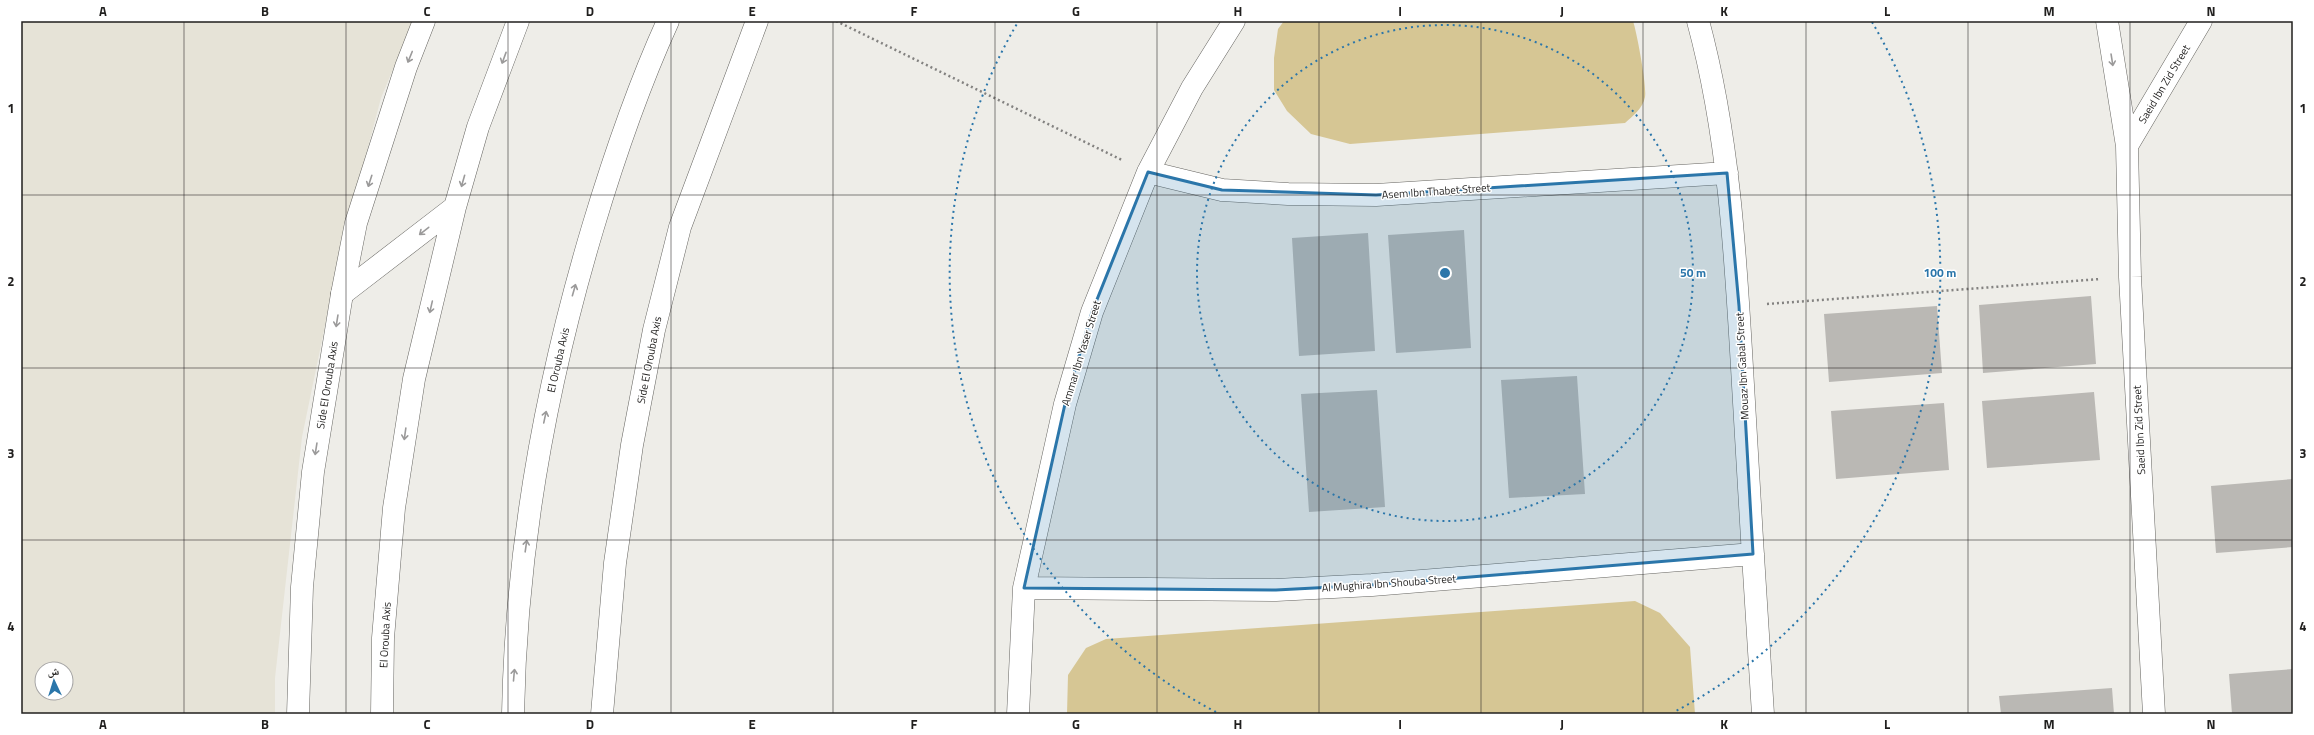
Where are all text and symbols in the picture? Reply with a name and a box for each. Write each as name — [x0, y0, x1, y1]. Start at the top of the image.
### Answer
text: A — [99, 1, 107, 21]
text: B — [261, 1, 269, 21]
text: C — [423, 1, 431, 21]
text: D — [586, 1, 594, 21]
text: E — [748, 1, 756, 21]
text: F — [911, 1, 918, 21]
text: G — [1072, 1, 1080, 21]
text: H — [1234, 1, 1242, 21]
text: I — [1398, 1, 1402, 21]
text: J — [1560, 1, 1564, 21]
text: K — [1720, 1, 1728, 21]
text: L — [1884, 1, 1890, 21]
text: M — [2043, 1, 2055, 21]
text: N — [2206, 1, 2216, 21]
street label: Saeid Ibn Zid Street — [2134, 41, 2194, 126]
one-way arrow — [406, 51, 413, 63]
one-way arrow — [500, 51, 508, 63]
one-way arrow — [2108, 53, 2116, 66]
text: 1 — [7, 98, 15, 118]
text: 1 — [2299, 98, 2307, 118]
one-way arrow — [366, 174, 373, 187]
one-way arrow — [459, 174, 466, 187]
street label: Asem Ibn Thabet Street — [1381, 179, 1491, 203]
one-way arrow — [418, 226, 429, 235]
text: 50 m — [1680, 263, 1706, 282]
text: 100 m — [1924, 263, 1956, 282]
centre of rings — [1438, 266, 1452, 280]
text: 2 — [7, 271, 15, 291]
text: 2 — [2299, 271, 2307, 291]
one-way arrow — [571, 284, 578, 297]
street label: Ammar Ibn Yaser Street — [1057, 298, 1105, 408]
one-way arrow — [427, 300, 434, 313]
street label: Mouaz Ibn Gabal Street — [1731, 312, 1753, 420]
one-way arrow — [333, 314, 341, 327]
street label: Side El Orouba Axis — [633, 315, 665, 405]
street label: El Orouba Axis — [543, 326, 573, 394]
street label: Side El Orouba Axis — [312, 340, 342, 430]
street label: Saeid Ibn Zid Street — [2129, 385, 2149, 475]
one-way arrow — [542, 411, 550, 424]
one-way arrow — [401, 427, 409, 440]
one-way arrow — [312, 442, 320, 455]
text: 3 — [7, 443, 15, 463]
text: 3 — [2299, 443, 2307, 463]
one-way arrow — [522, 539, 530, 552]
street label: Al Mughira Ibn Shouba Street — [1321, 570, 1457, 596]
street label: El Orouba Axis — [375, 601, 395, 669]
text: 4 — [7, 616, 15, 636]
text: 4 — [2299, 616, 2307, 636]
north arrow — [34, 661, 74, 701]
text: ش — [47, 663, 60, 679]
one-way arrow — [511, 669, 518, 682]
text: A — [99, 714, 107, 734]
text: B — [261, 714, 269, 734]
text: C — [423, 714, 431, 734]
text: D — [586, 714, 594, 734]
text: E — [748, 714, 756, 734]
text: F — [911, 714, 918, 734]
text: G — [1072, 714, 1080, 734]
text: H — [1234, 714, 1242, 734]
text: I — [1398, 714, 1402, 734]
text: J — [1560, 714, 1564, 734]
text: K — [1720, 714, 1728, 734]
text: L — [1884, 714, 1890, 734]
text: M — [2043, 714, 2055, 734]
text: N — [2206, 714, 2216, 734]

